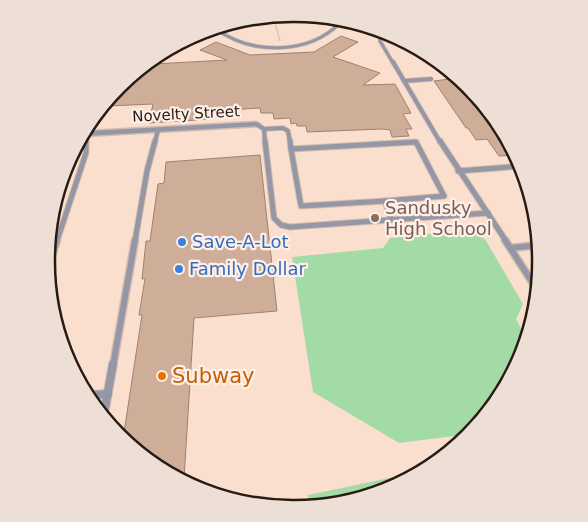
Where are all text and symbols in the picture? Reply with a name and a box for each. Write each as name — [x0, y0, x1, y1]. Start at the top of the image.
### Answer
street label: Novelty Street — [132, 102, 240, 126]
place label: Sandusky High School — [385, 197, 492, 239]
marker: Sandusky High School — [369, 212, 381, 224]
place label: Save-A-Lot — [192, 231, 288, 252]
marker: Save-A-Lot — [176, 236, 188, 248]
place label: Family Dollar — [189, 258, 307, 279]
marker: Family Dollar — [173, 263, 185, 275]
place label: Subway — [172, 364, 254, 388]
marker: Subway — [156, 370, 168, 382]

